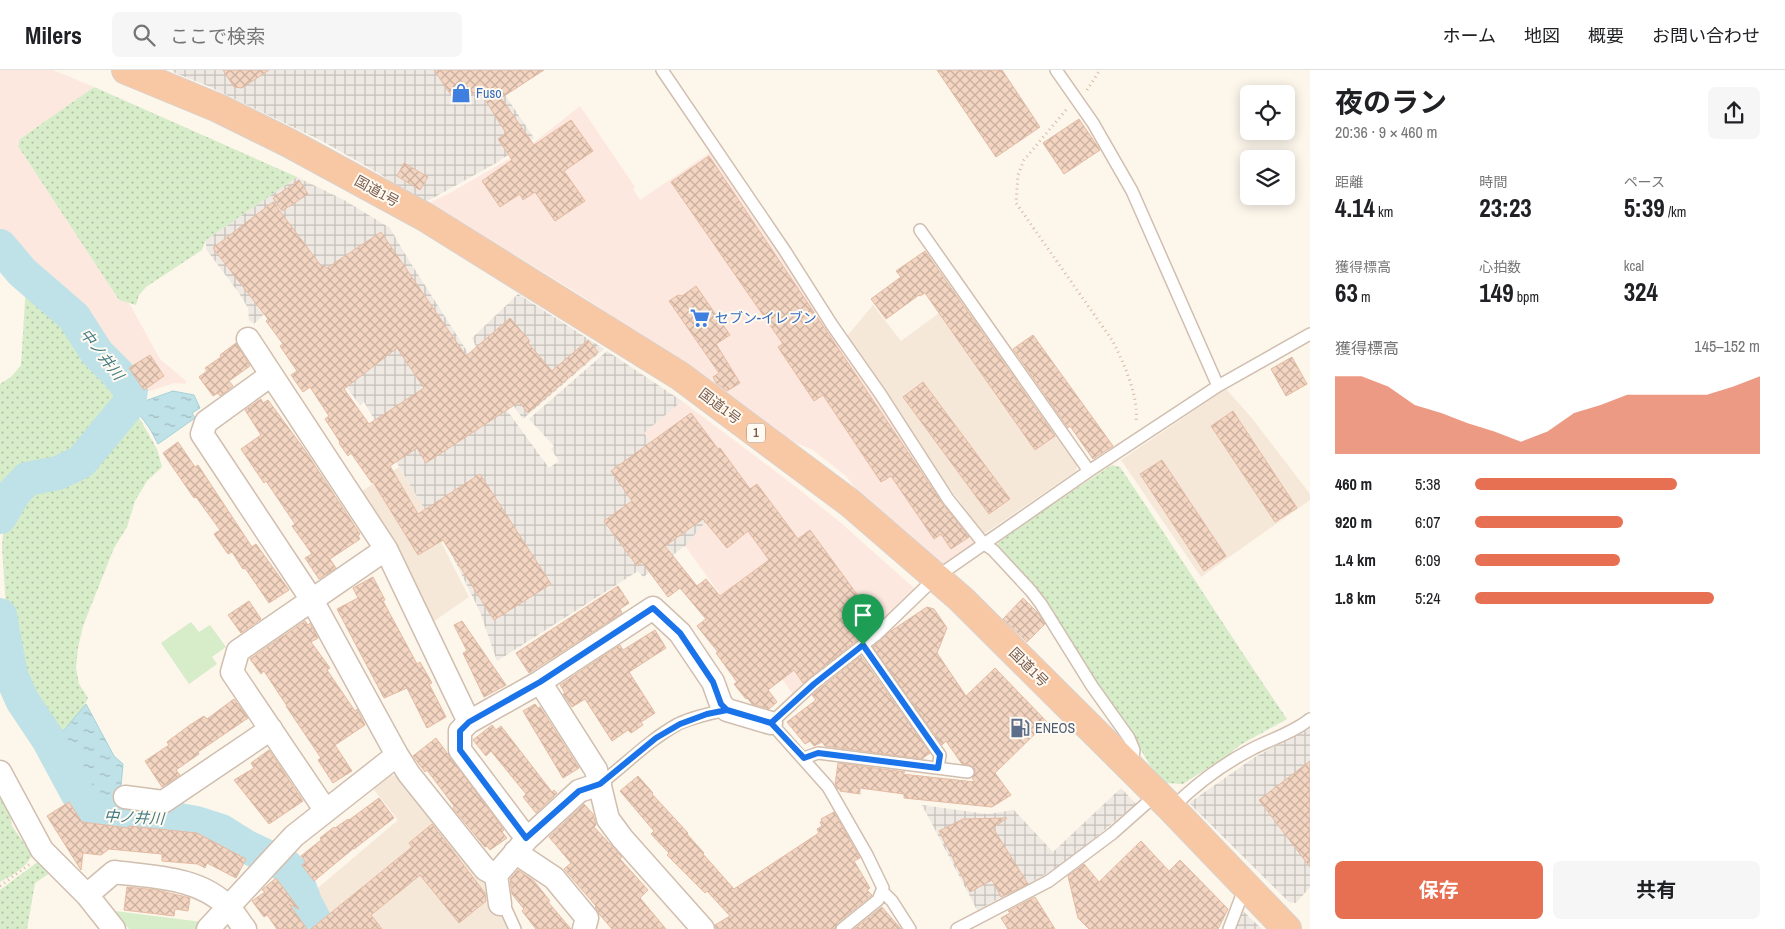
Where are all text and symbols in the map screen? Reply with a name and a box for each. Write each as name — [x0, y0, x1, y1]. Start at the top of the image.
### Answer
search box — [112, 12, 462, 57]
text: Milers — [25, 19, 82, 51]
icon: search — [130, 21, 158, 49]
text: ここで検索 — [170, 23, 265, 49]
text: ホーム — [1443, 23, 1496, 48]
text: 地図 — [1524, 23, 1560, 48]
text: 概要 — [1588, 23, 1624, 48]
text: お問い合わせ — [1652, 23, 1760, 48]
shop icon: Fuso — [450, 82, 472, 104]
text: 夜のラン — [1335, 83, 1447, 121]
place label: Fuso — [476, 84, 502, 102]
map controls — [1240, 85, 1295, 205]
button: locate — [1240, 85, 1295, 140]
button: share — [1708, 87, 1760, 139]
text: 20:36 · 9 × 460 m — [1335, 121, 1438, 143]
button: layers — [1240, 150, 1295, 205]
street label: 国道1号 — [351, 171, 403, 211]
text: 距離 — [1335, 173, 1363, 191]
text: 時間 — [1479, 173, 1507, 191]
text: ペース — [1624, 173, 1665, 191]
text: 4.14 — [1335, 191, 1375, 225]
text: 23:23 — [1479, 191, 1532, 225]
text: 5:39 — [1624, 191, 1665, 225]
text: km — [1375, 203, 1393, 221]
text: /km — [1665, 203, 1686, 221]
text: kcal — [1624, 257, 1644, 275]
text: 獲得標高 — [1335, 258, 1391, 276]
text: 心拍数 — [1479, 258, 1521, 276]
text: 324 — [1624, 275, 1658, 309]
text: 63 — [1335, 276, 1358, 310]
text: 149 — [1479, 276, 1514, 310]
text: m — [1358, 288, 1371, 306]
text: bpm — [1514, 288, 1539, 306]
supermarket icon: セブン-イレブン — [689, 307, 711, 329]
place label: セブン-イレブン — [715, 309, 817, 327]
water label: 中ノ井川 — [75, 324, 130, 386]
text: 145–152 m — [1694, 335, 1760, 357]
text: 獲得標高 — [1335, 337, 1399, 359]
street label: 国道1号 — [695, 384, 745, 428]
road number: 1 — [747, 423, 765, 442]
text: 460 m — [1335, 473, 1372, 495]
text: 5:38 — [1415, 473, 1441, 495]
text: 920 m — [1335, 511, 1372, 533]
text: 6:07 — [1415, 511, 1441, 533]
text: 1.4 km — [1335, 549, 1376, 571]
text: 6:09 — [1415, 549, 1441, 571]
text: 1.8 km — [1335, 587, 1376, 609]
text: 5:24 — [1415, 587, 1441, 609]
pin — [842, 594, 884, 645]
icon: arrive — [849, 601, 877, 629]
street label: 国道1号 — [1006, 644, 1052, 690]
fuel station icon: ENEOS — [1009, 717, 1031, 739]
place label: ENEOS — [1035, 719, 1076, 737]
water label: 中ノ井川 — [103, 805, 166, 829]
button: 保存 — [1335, 861, 1543, 919]
button: 共有 — [1553, 861, 1760, 919]

